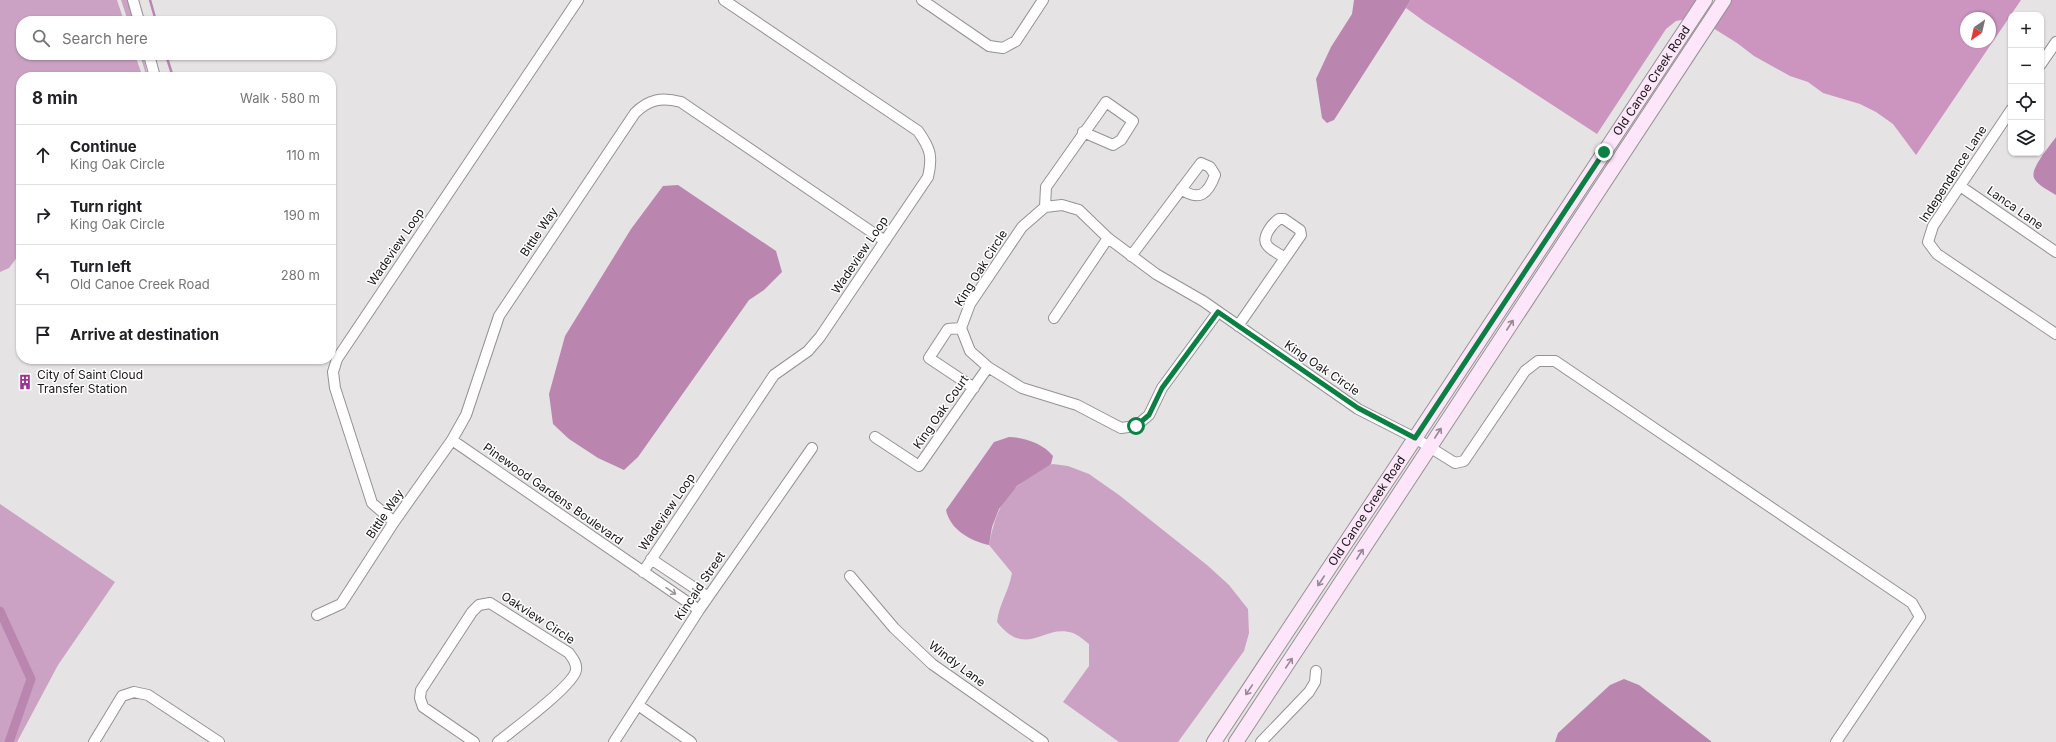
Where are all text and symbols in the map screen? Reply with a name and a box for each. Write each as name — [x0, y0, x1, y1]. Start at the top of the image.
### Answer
north arrow — [1960, 12, 1996, 48]
map controls — [2008, 12, 2044, 156]
button: + — [2008, 12, 2044, 48]
search box — [16, 16, 336, 60]
street label: Old Canoe Creek Road — [1609, 22, 1693, 138]
icon: search — [30, 27, 52, 49]
text: Search here — [62, 29, 148, 48]
button: − — [2008, 48, 2044, 84]
button: locate — [2008, 84, 2044, 120]
text: 8 min — [32, 88, 78, 108]
text: Walk · 580 m — [240, 90, 320, 106]
button: layers — [2008, 120, 2044, 156]
street label: Independence Lane — [1916, 123, 1989, 225]
text: Continue — [70, 137, 137, 156]
route end — [1595, 143, 1613, 161]
icon: ahead — [32, 144, 54, 166]
text: 110 m — [286, 147, 320, 163]
text: King Oak Circle — [70, 156, 165, 172]
street label: Lanca Lane — [1984, 183, 2046, 232]
text: Turn right — [70, 197, 142, 216]
icon: right — [32, 204, 54, 226]
street label: Bittle Way — [517, 204, 561, 259]
street label: Wadeview Loop — [364, 205, 427, 288]
text: 190 m — [283, 207, 320, 223]
street label: Wadeview Loop — [828, 213, 891, 296]
text: King Oak Circle — [70, 216, 165, 232]
street label: King Oak Circle — [951, 227, 1010, 309]
text: Turn left — [70, 257, 131, 276]
icon: left — [32, 264, 54, 286]
text: 280 m — [281, 267, 320, 283]
text: Old Canoe Creek Road — [70, 276, 210, 292]
one-way arrow — [1506, 320, 1514, 331]
icon: arrive — [32, 324, 54, 346]
text: Arrive at destination — [70, 325, 219, 344]
street label: King Oak Circle — [1282, 337, 1363, 398]
place label: City of Saint Cloud Transfer Station — [37, 367, 143, 396]
street label: King Oak Court — [910, 372, 972, 451]
building icon: City of Saint Cloud Transfer Station — [16, 373, 34, 391]
route start — [1127, 417, 1145, 435]
one-way arrow — [1434, 428, 1442, 439]
street label: Pinewood Gardens Boulevard — [480, 439, 626, 548]
street label: Old Canoe Creek Road — [1325, 453, 1408, 569]
street label: Wadeview Loop — [635, 470, 698, 553]
street label: Bittle Way — [363, 486, 407, 541]
one-way arrow — [1356, 548, 1364, 560]
street label: Kincaid Street — [671, 549, 728, 623]
one-way arrow — [1317, 576, 1325, 587]
one-way arrow — [665, 587, 676, 595]
street label: Oakview Circle — [499, 588, 578, 647]
street label: Windy Lane — [926, 637, 989, 690]
one-way arrow — [1285, 658, 1293, 669]
one-way arrow — [1245, 684, 1253, 695]

